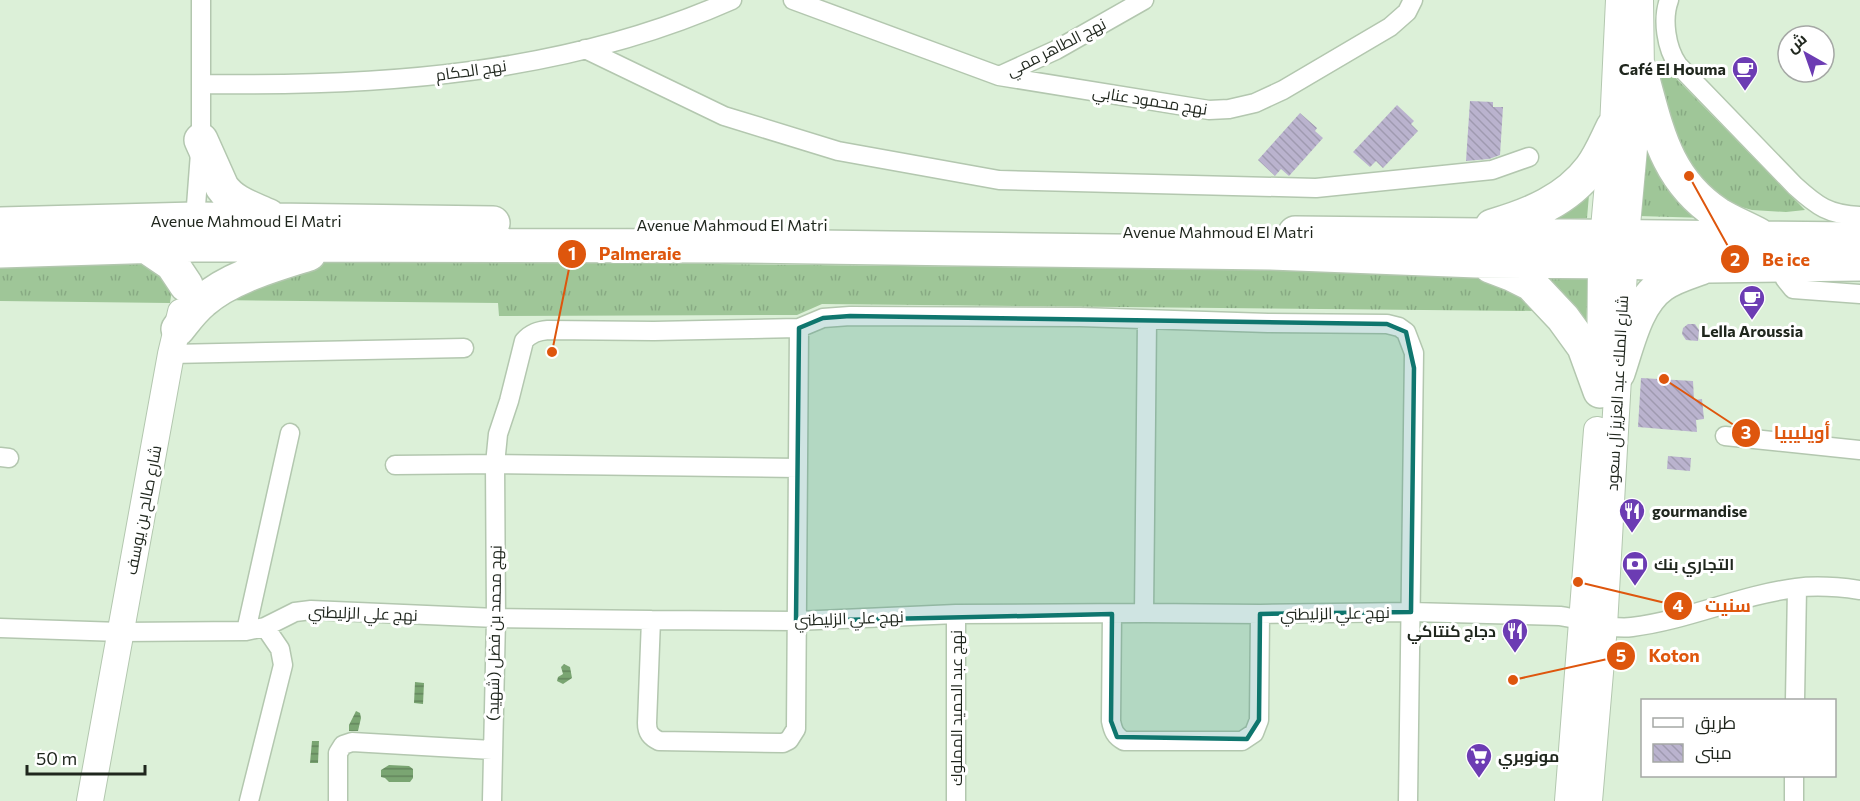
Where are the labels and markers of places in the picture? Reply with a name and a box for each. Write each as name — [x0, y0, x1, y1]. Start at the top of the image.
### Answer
cafe icon: Café El Houma — [1730, 54, 1760, 92]
place label: Café El Houma — [1619, 59, 1726, 78]
callout: Palmeraie — [557, 236, 694, 272]
callout: Be ice — [1720, 241, 1822, 277]
cafe icon: Lella Aroussia — [1737, 283, 1767, 321]
place label: Lella Aroussia — [1701, 321, 1803, 340]
callout: أويليبيا — [1731, 415, 1842, 451]
restaurant icon: gourmandise — [1617, 496, 1647, 534]
place label: gourmandise — [1652, 501, 1747, 520]
bank icon: التجاري بنك — [1620, 549, 1650, 587]
place label: التجاري بنك — [1654, 554, 1734, 577]
callout: سنيت — [1663, 588, 1763, 624]
restaurant icon: دجاج كنتاكي — [1500, 616, 1530, 654]
place label: دجاج كنتاكي — [1407, 621, 1496, 644]
callout: Koton — [1606, 638, 1711, 674]
supermarket icon: مونوبري — [1464, 741, 1494, 779]
place label: مونوبري — [1498, 746, 1559, 769]

